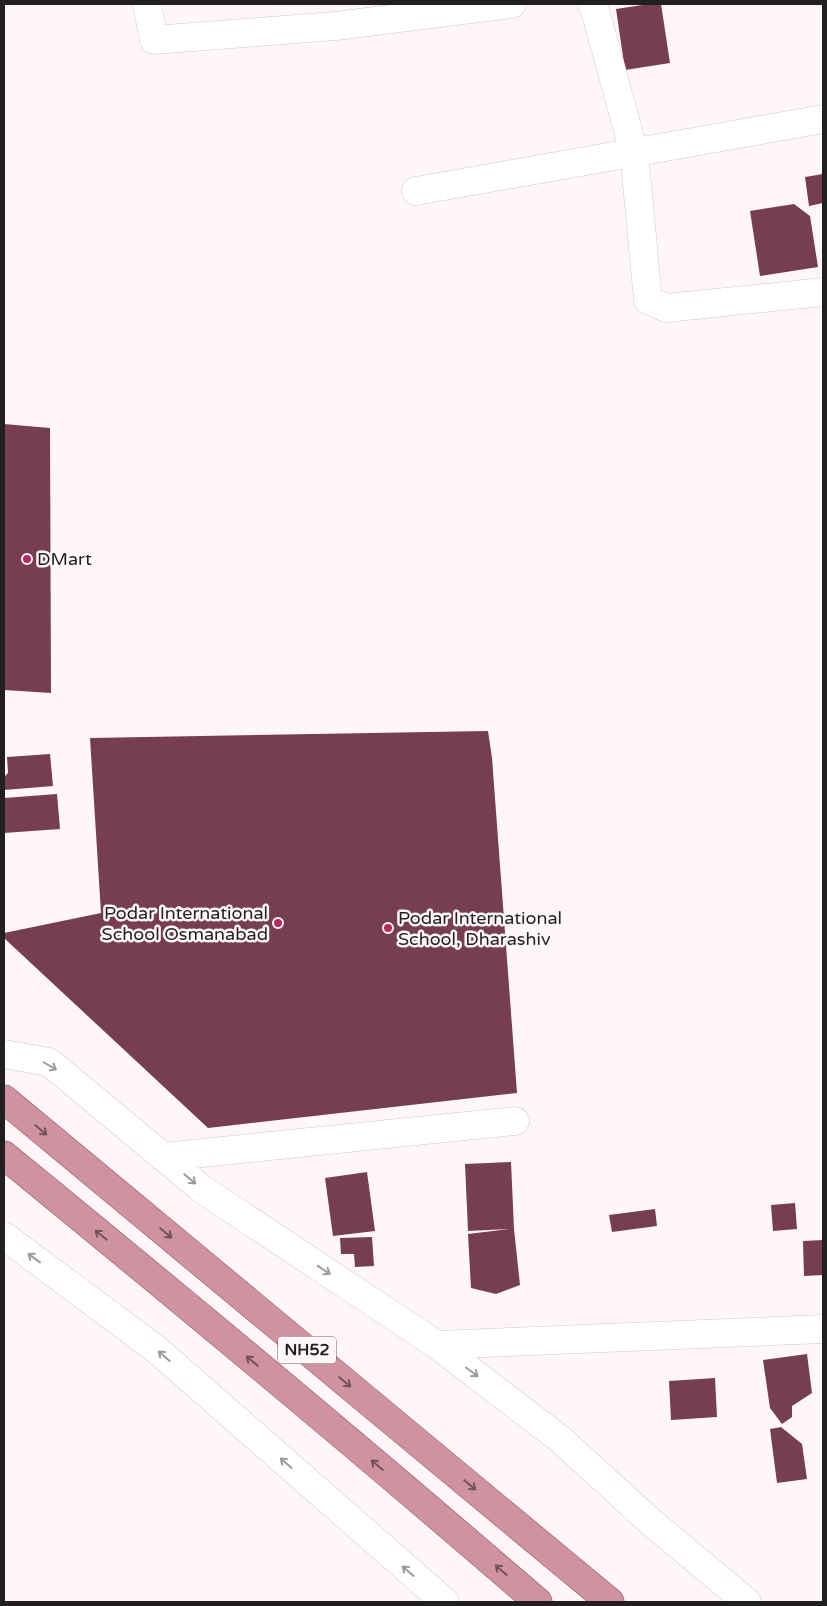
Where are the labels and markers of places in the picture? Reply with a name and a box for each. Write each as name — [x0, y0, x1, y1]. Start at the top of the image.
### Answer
place label: DMart — [37, 548, 92, 570]
marker: DMart — [21, 553, 33, 565]
place label: Podar International School Osmanabad — [102, 902, 268, 945]
place label: Podar International School, Dharashiv — [398, 907, 562, 950]
marker: Podar International School Osmanabad — [272, 917, 284, 929]
marker: Podar International School, Dharashiv — [382, 922, 394, 934]

